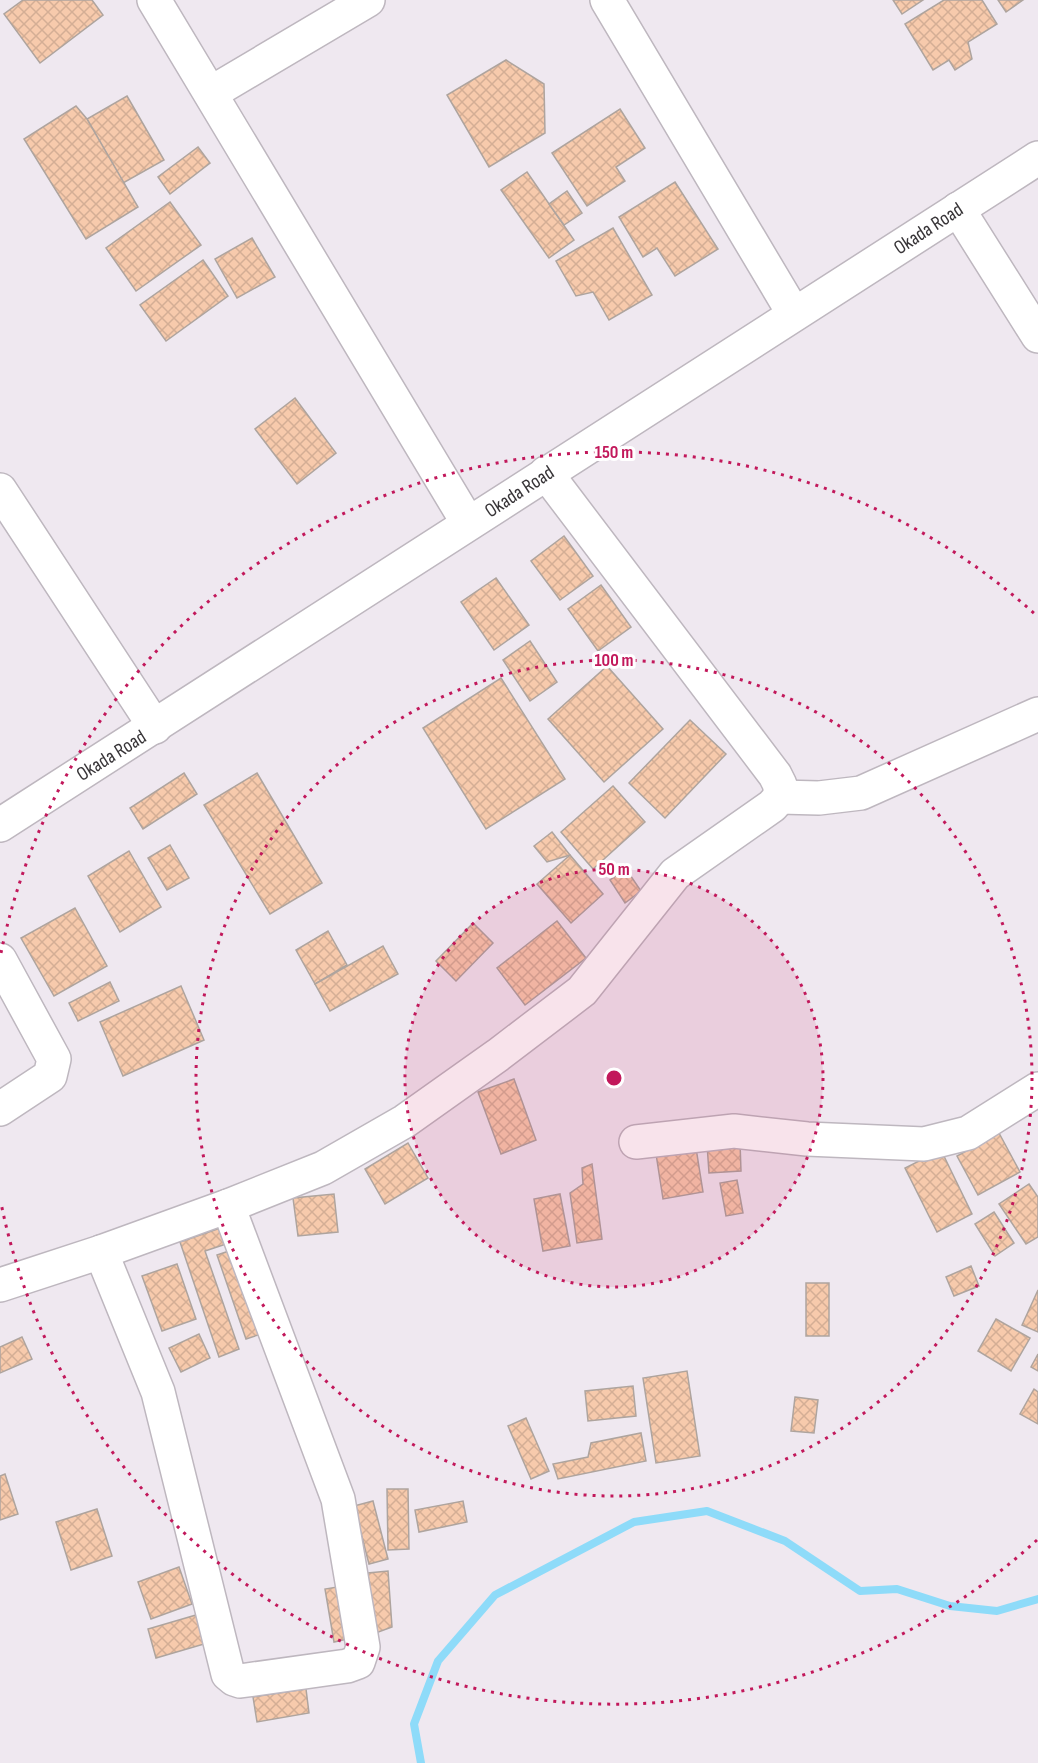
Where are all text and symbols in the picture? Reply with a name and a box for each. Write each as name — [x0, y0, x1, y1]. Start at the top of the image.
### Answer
street label: Okada Road — [889, 198, 968, 260]
text: 150 m — [595, 442, 633, 463]
street label: Okada Road — [480, 461, 559, 523]
text: 100 m — [595, 650, 634, 671]
street label: Okada Road — [72, 725, 151, 787]
text: 50 m — [598, 859, 630, 880]
centre of rings — [604, 1068, 624, 1088]

